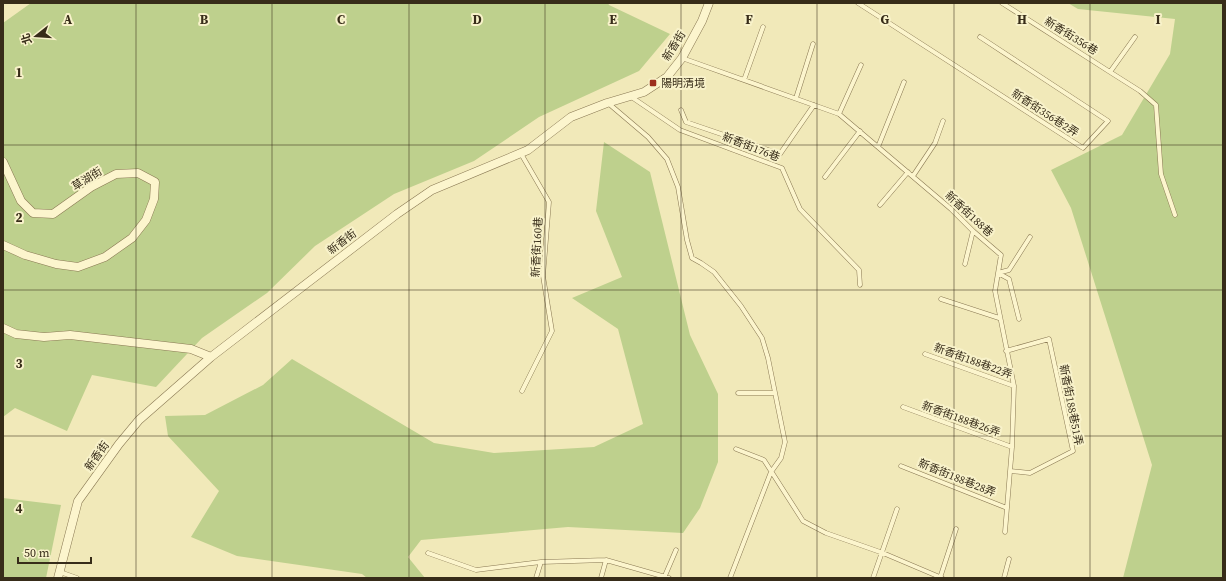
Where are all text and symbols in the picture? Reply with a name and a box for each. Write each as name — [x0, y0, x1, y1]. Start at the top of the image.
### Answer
text: A — [64, 11, 73, 28]
text: B — [200, 11, 209, 28]
text: C — [337, 11, 345, 28]
text: D — [472, 11, 482, 28]
text: E — [609, 11, 617, 28]
text: F — [745, 11, 753, 28]
text: G — [881, 11, 890, 28]
text: H — [1017, 11, 1027, 28]
text: I — [1155, 11, 1161, 28]
street label: 新香街356巷 — [1041, 14, 1101, 58]
north arrow — [16, 16, 56, 56]
street label: 新香街 — [659, 28, 689, 64]
text: 北 — [18, 31, 36, 46]
text: 1 — [15, 64, 23, 81]
place label: 陽明清境 — [661, 76, 705, 91]
marker: 陽明清境 — [648, 78, 658, 88]
street label: 新香街356巷2弄 — [1009, 86, 1081, 140]
street label: 新香街176巷 — [720, 129, 782, 165]
street label: 草湖街 — [69, 164, 105, 194]
street label: 新香街188巷 — [942, 188, 996, 240]
text: 2 — [15, 209, 23, 226]
street label: 新香街160巷 — [528, 216, 546, 278]
street label: 新香街 — [324, 226, 360, 258]
street label: 新香街188巷22弄 — [932, 340, 1014, 382]
text: 3 — [15, 355, 23, 372]
street label: 新香街188巷51弄 — [1056, 363, 1086, 447]
street label: 新香街188巷26弄 — [920, 398, 1002, 440]
street label: 新香街 — [81, 438, 113, 474]
street label: 新香街188巷28弄 — [916, 456, 998, 500]
text: 4 — [15, 500, 23, 517]
scale bar — [18, 539, 91, 565]
text: 50 m — [24, 545, 50, 561]

